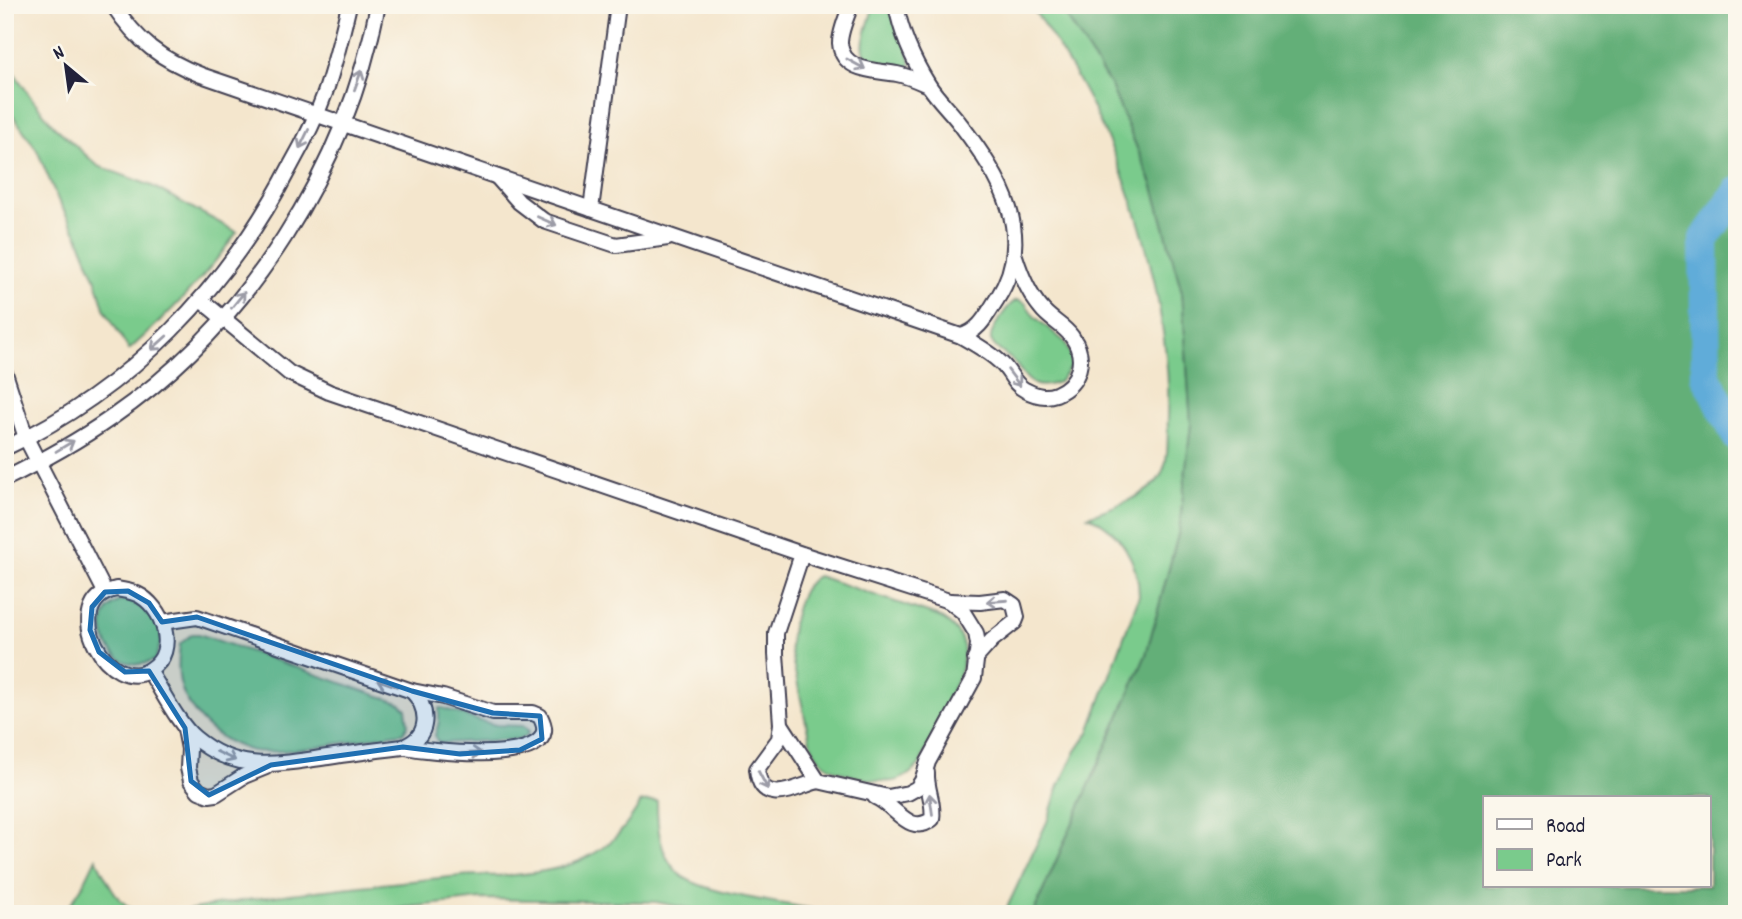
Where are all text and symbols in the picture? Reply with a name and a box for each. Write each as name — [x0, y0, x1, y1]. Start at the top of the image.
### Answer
north arrow — [32, 32, 102, 102]
text: N — [49, 40, 70, 68]
one-way arrow — [846, 58, 866, 72]
one-way arrow — [353, 70, 366, 92]
one-way arrow — [297, 128, 311, 149]
one-way arrow — [536, 215, 557, 228]
one-way arrow — [230, 292, 246, 310]
one-way arrow — [150, 335, 168, 351]
one-way arrow — [1006, 369, 1021, 387]
one-way arrow — [55, 439, 75, 453]
one-way arrow — [986, 595, 1009, 608]
one-way arrow — [376, 676, 398, 689]
one-way arrow — [460, 747, 483, 760]
one-way arrow — [215, 750, 236, 763]
one-way arrow — [756, 769, 770, 789]
one-way arrow — [924, 794, 937, 816]
legend — [1483, 796, 1710, 888]
text: Road — [1546, 813, 1585, 843]
text: Park — [1546, 847, 1582, 877]

